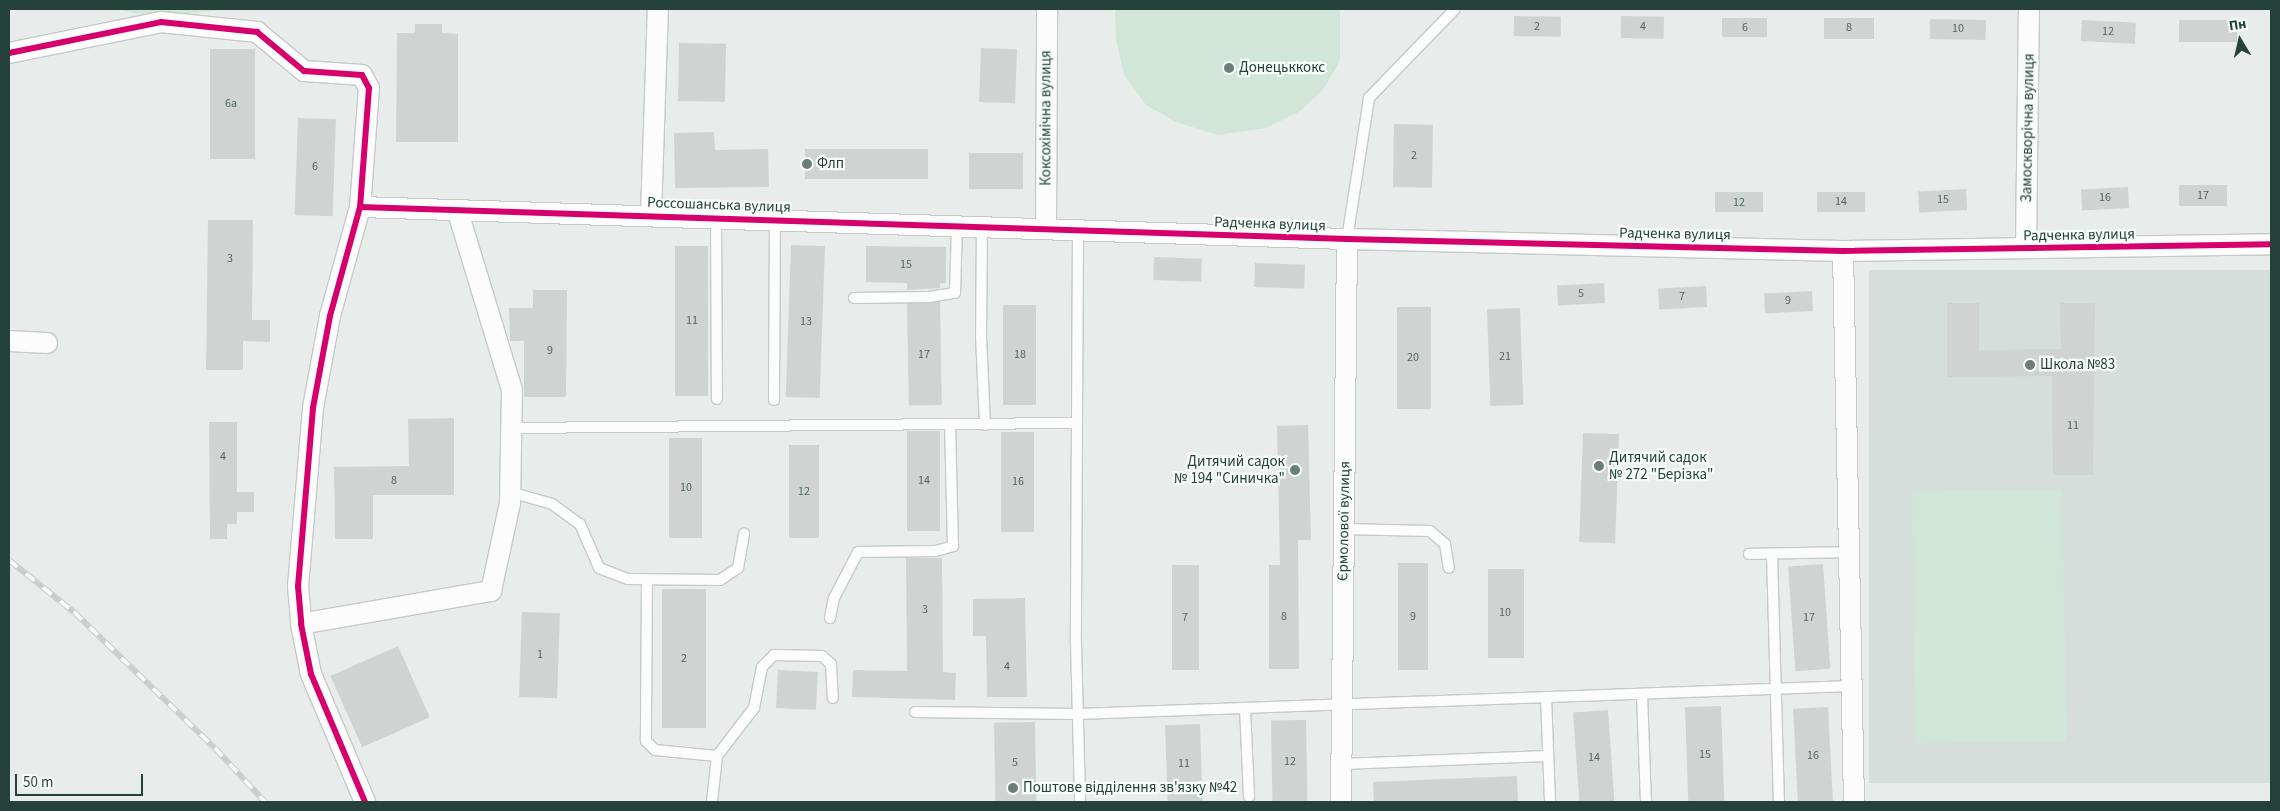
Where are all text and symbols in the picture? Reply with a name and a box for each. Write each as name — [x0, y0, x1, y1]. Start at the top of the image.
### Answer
text: Пн — [2227, 14, 2248, 36]
north arrow — [2215, 15, 2265, 65]
house number: 2 — [1534, 20, 1540, 34]
house number: 4 — [1640, 20, 1646, 34]
house number: 6 — [1742, 21, 1748, 35]
house number: 8 — [1846, 21, 1852, 35]
house number: 10 — [1952, 22, 1964, 36]
house number: 12 — [2102, 25, 2114, 39]
street label: Коксохімічна вулиця — [1037, 50, 1055, 186]
street label: Замоскворічна вулиця — [2018, 53, 2038, 203]
place label: Донецьккокс — [1239, 59, 1325, 77]
marker: Донецьккокс — [1223, 62, 1235, 74]
house number: 6а — [225, 97, 237, 111]
house number: 2 — [1411, 149, 1417, 163]
place label: Флп — [817, 155, 844, 173]
marker: Флп — [801, 158, 813, 170]
house number: 6 — [312, 160, 318, 174]
house number: 17 — [2197, 189, 2209, 203]
house number: 16 — [2099, 191, 2111, 205]
street label: Россошанська вулиця — [647, 193, 791, 217]
house number: 15 — [1937, 193, 1949, 207]
house number: 14 — [1835, 195, 1847, 209]
house number: 12 — [1733, 196, 1745, 210]
street label: Радченка вулиця — [1214, 213, 1326, 235]
street label: Радченка вулиця — [1619, 224, 1731, 244]
street label: Радченка вулиця — [2023, 225, 2135, 245]
house number: 3 — [227, 252, 233, 266]
house number: 15 — [900, 258, 912, 272]
house number: 5 — [1578, 287, 1584, 301]
house number: 7 — [1679, 290, 1685, 304]
house number: 9 — [1785, 294, 1791, 308]
house number: 11 — [686, 314, 698, 328]
house number: 13 — [800, 315, 812, 329]
house number: 9 — [547, 344, 553, 358]
house number: 17 — [918, 348, 930, 362]
house number: 18 — [1014, 348, 1026, 362]
house number: 21 — [1499, 350, 1511, 364]
house number: 20 — [1407, 351, 1419, 365]
place label: Школа №83 — [2040, 356, 2115, 374]
marker: Школа №83 — [2024, 359, 2036, 371]
house number: 11 — [2067, 419, 2079, 433]
place label: Дитячий садок № 272 "Берізка" — [1609, 448, 1713, 483]
house number: 4 — [220, 450, 226, 464]
place label: Дитячий садок № 194 "Синичка" — [1174, 452, 1285, 487]
marker: Дитячий садок № 272 "Берізка" — [1593, 460, 1605, 472]
street label: Єрмолової вулиця — [1334, 461, 1354, 581]
marker: Дитячий садок № 194 "Синичка" — [1289, 464, 1301, 476]
house number: 8 — [391, 474, 397, 488]
house number: 14 — [918, 474, 930, 488]
house number: 16 — [1012, 475, 1024, 489]
house number: 10 — [680, 481, 692, 495]
house number: 12 — [798, 485, 810, 499]
house number: 3 — [922, 603, 928, 617]
house number: 10 — [1499, 606, 1511, 620]
house number: 8 — [1281, 610, 1287, 624]
house number: 9 — [1410, 610, 1416, 624]
house number: 7 — [1182, 611, 1188, 625]
house number: 17 — [1803, 611, 1815, 625]
house number: 1 — [537, 648, 543, 662]
house number: 2 — [681, 652, 687, 666]
house number: 4 — [1004, 660, 1010, 674]
house number: 15 — [1699, 748, 1711, 762]
house number: 16 — [1807, 749, 1819, 763]
house number: 14 — [1588, 751, 1600, 765]
house number: 12 — [1284, 755, 1296, 769]
house number: 5 — [1012, 756, 1018, 770]
house number: 11 — [1178, 757, 1190, 771]
scale bar — [18, 764, 145, 796]
text: 50 m — [23, 772, 53, 793]
place label: Поштове відділення зв'язку №42 — [1023, 779, 1237, 797]
marker: Поштове відділення зв'язку №42 — [1007, 782, 1019, 794]

